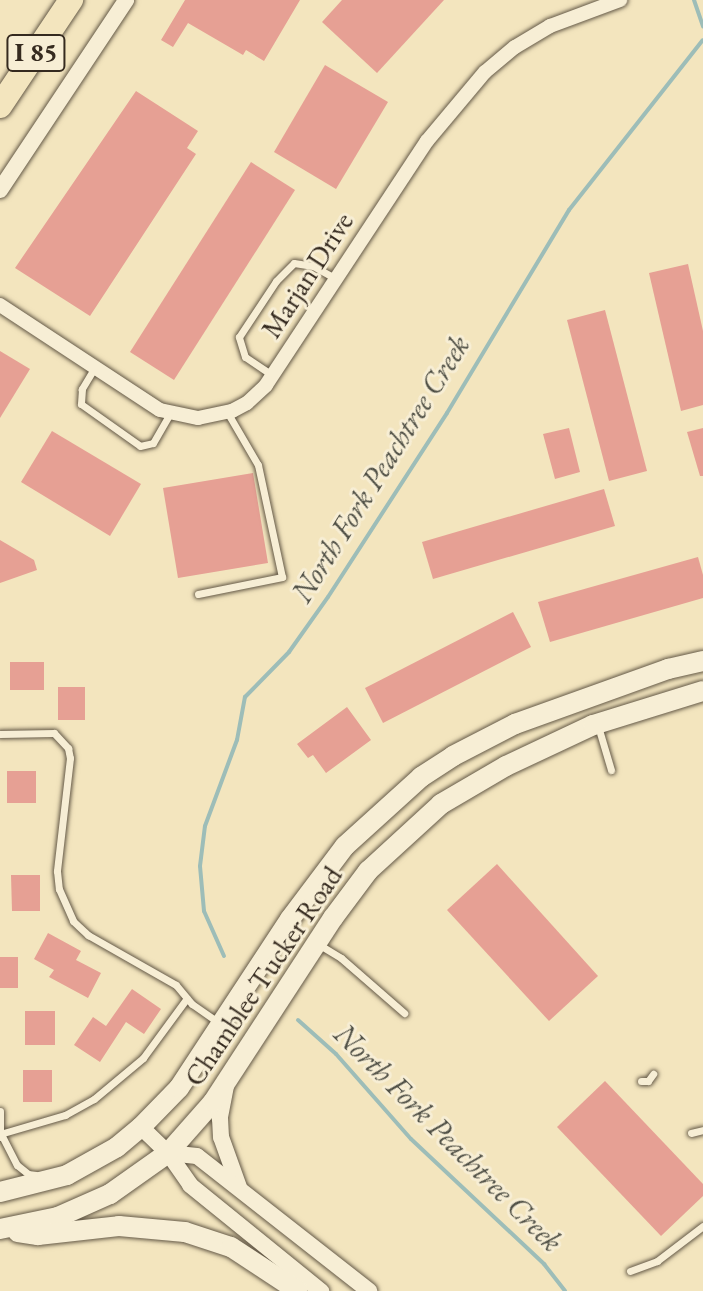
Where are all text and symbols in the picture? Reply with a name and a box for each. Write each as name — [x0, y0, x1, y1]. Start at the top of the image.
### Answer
road number: I 85 — [6, 31, 66, 75]
street label: Marjan Drive — [254, 206, 360, 344]
water label: North Fork Peachtree Creek — [284, 329, 478, 609]
street label: Chamblee Tucker Road — [177, 860, 349, 1092]
water label: North Fork Peachtree Creek — [326, 1016, 570, 1260]

